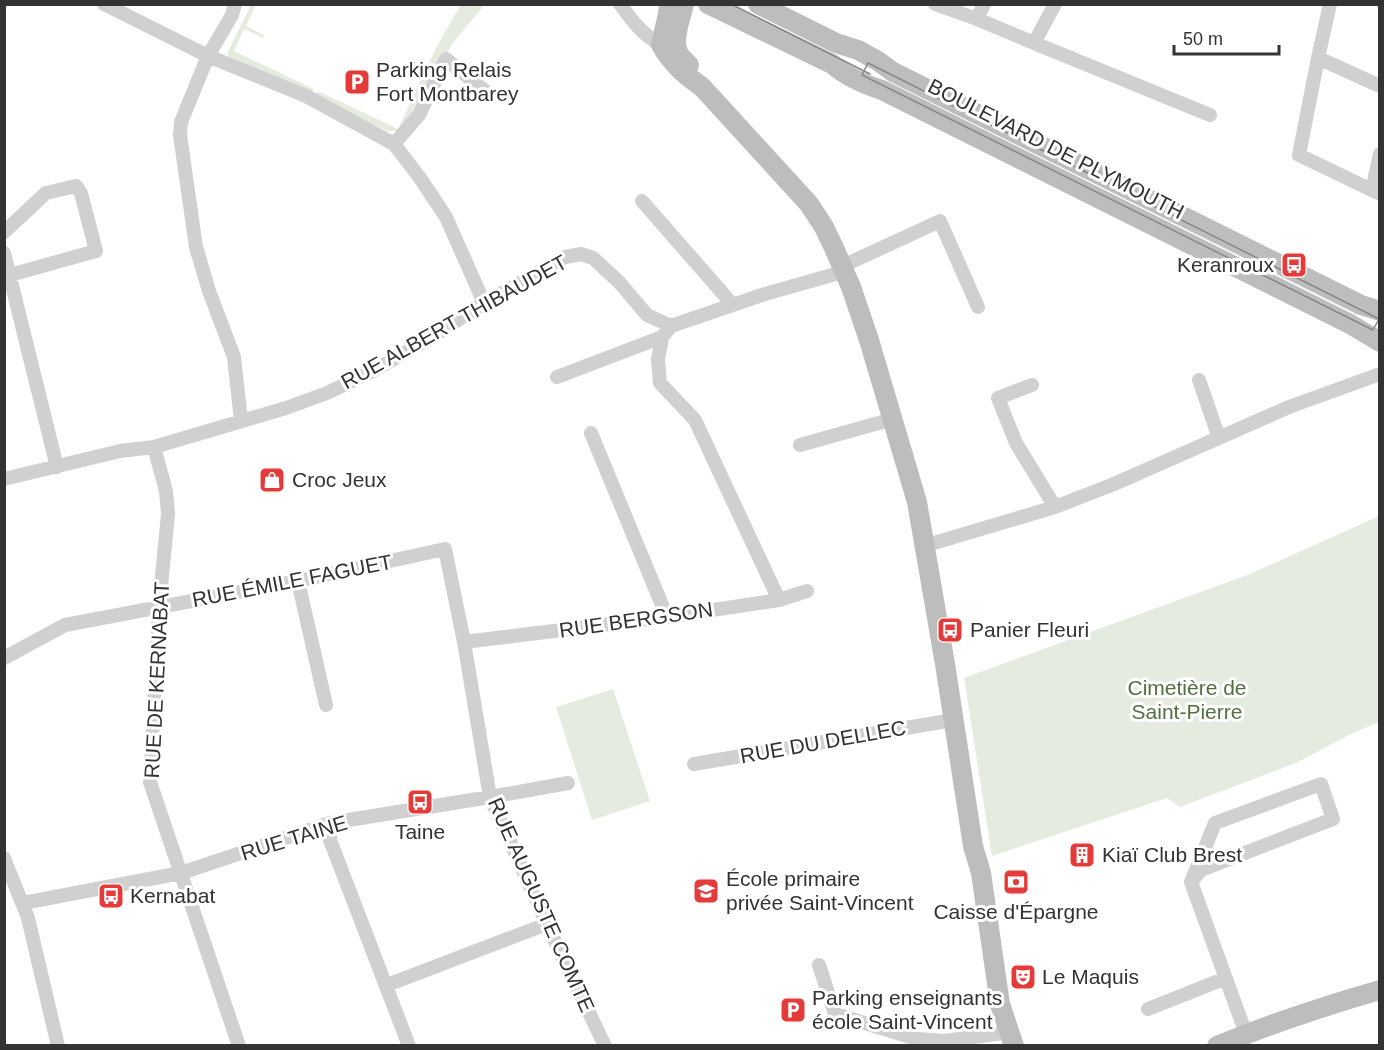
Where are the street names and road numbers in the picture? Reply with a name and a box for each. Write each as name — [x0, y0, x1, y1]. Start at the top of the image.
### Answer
street label: BOULEVARD DE PLYMOUTH — [925, 74, 1188, 223]
street label: RUE ALBERT THIBAUDET — [337, 250, 571, 393]
street label: RUE ÉMILE FAGUET — [190, 550, 394, 611]
street label: RUE DE KERNABAT — [140, 581, 173, 779]
street label: RUE BERGSON — [557, 597, 714, 642]
street label: RUE DU DELLEC — [738, 716, 908, 767]
street label: RUE AUGUSTE COMTE — [484, 794, 599, 1016]
street label: RUE TAINE — [238, 810, 350, 865]

